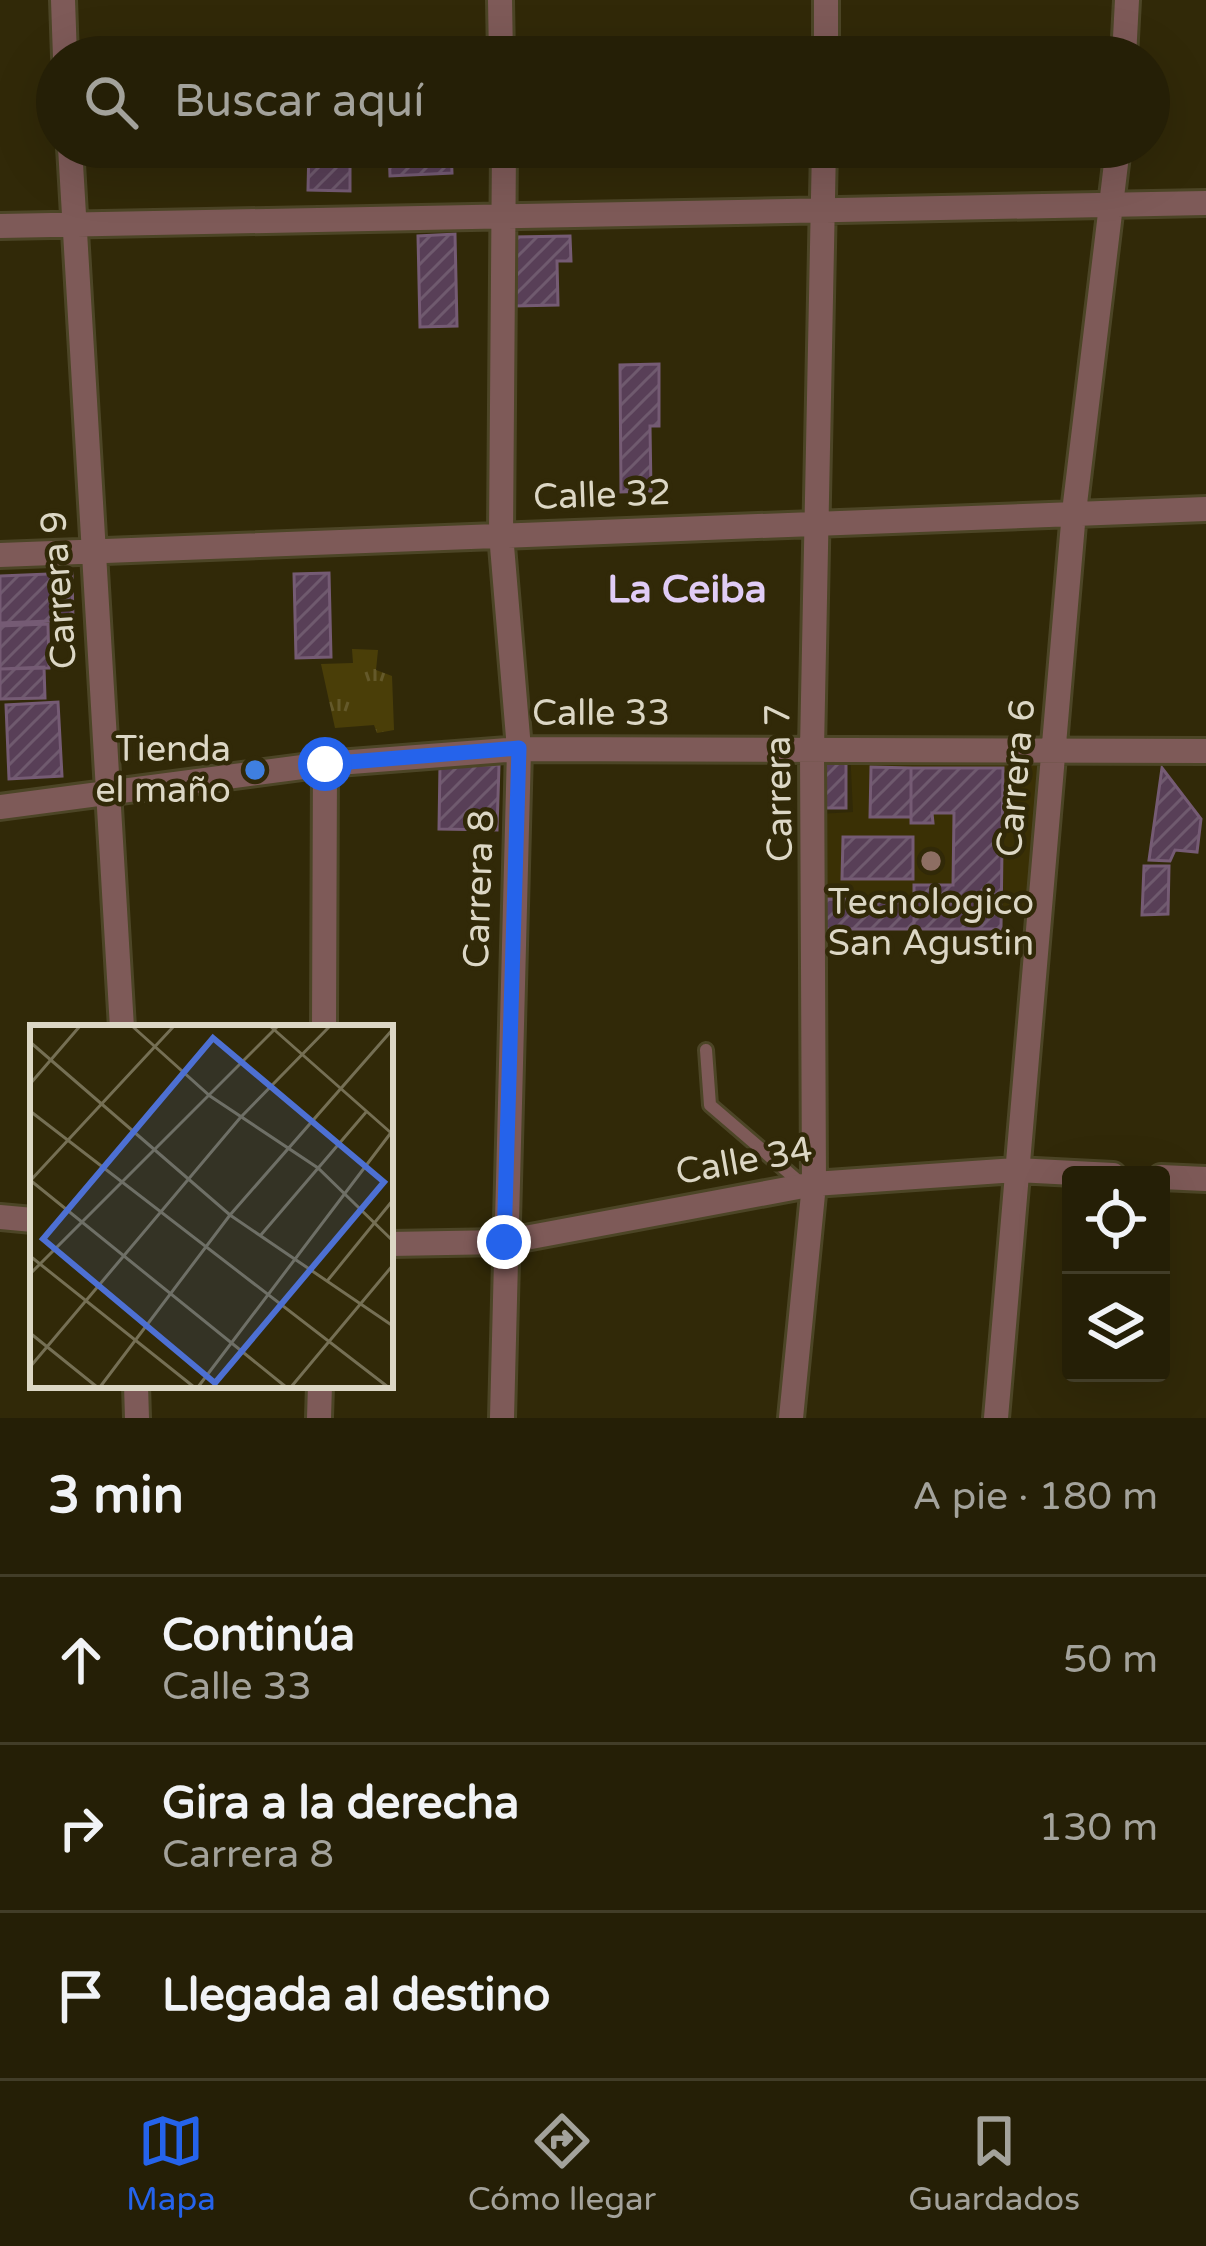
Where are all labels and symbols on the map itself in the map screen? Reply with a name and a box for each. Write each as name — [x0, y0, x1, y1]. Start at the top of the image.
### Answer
street label: Calle 32 — [532, 471, 672, 519]
street label: Carrera 9 — [32, 509, 86, 671]
district label: La Ceiba — [607, 566, 767, 613]
street label: Calle 33 — [532, 692, 670, 735]
street label: Carrera 6 — [988, 697, 1044, 859]
street label: Carrera 7 — [756, 703, 802, 863]
place label: Tienda el maño — [95, 728, 231, 812]
route start — [298, 737, 352, 791]
marker: Tienda el maño — [242, 757, 268, 783]
street label: Carrera 8 — [455, 809, 503, 969]
marker: Tecnologico San Agustin — [918, 848, 944, 874]
place label: Tecnologico San Agustin — [828, 881, 1034, 965]
inset map — [30, 1025, 393, 1388]
street label: Calle 34 — [672, 1128, 816, 1194]
route end — [477, 1215, 531, 1269]

